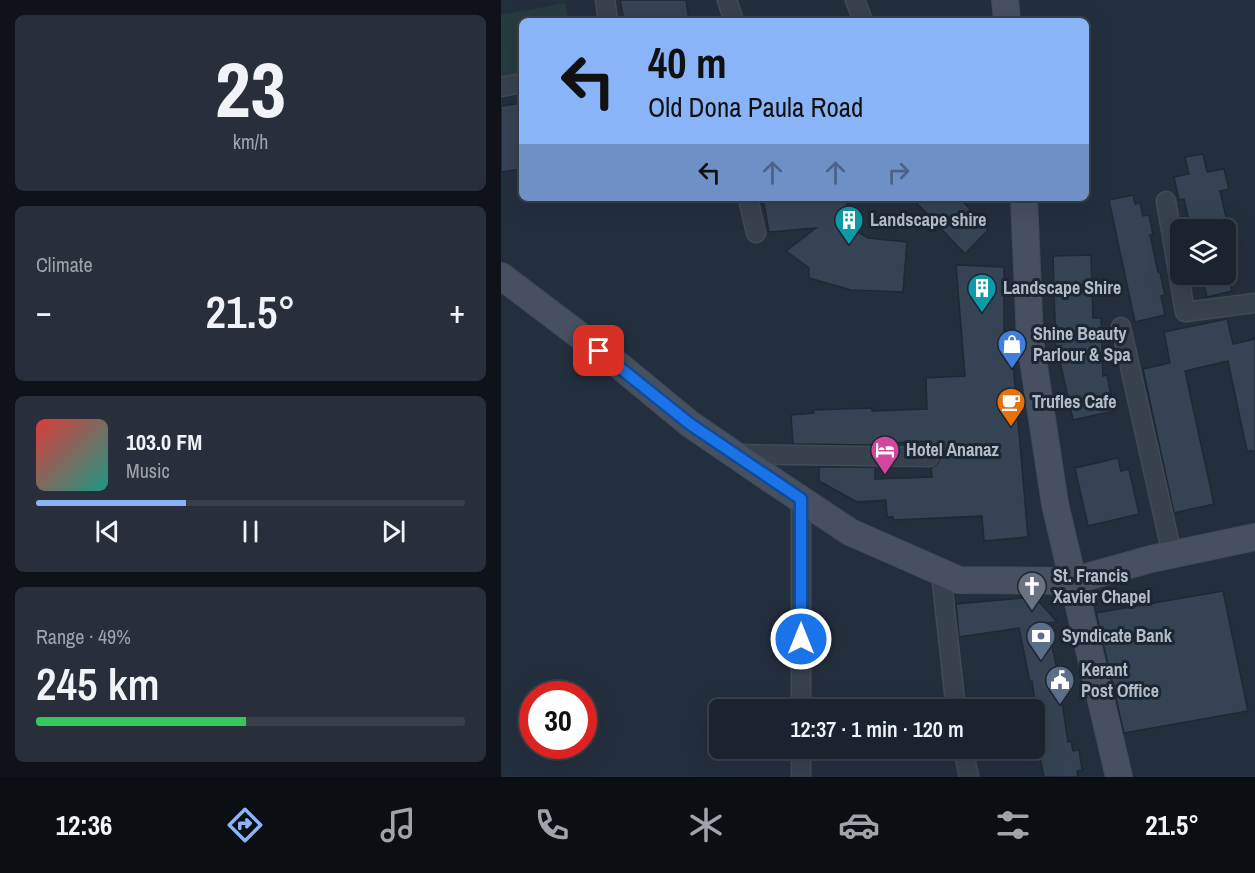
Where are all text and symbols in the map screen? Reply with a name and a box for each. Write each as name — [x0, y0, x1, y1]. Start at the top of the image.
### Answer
text: 40 m — [648, 35, 727, 91]
text: 23 — [215, 36, 286, 141]
icon: left — [549, 42, 627, 120]
text: Old Dona Paula Road — [648, 89, 863, 125]
text: km/h — [233, 128, 268, 155]
icon: left — [693, 156, 726, 189]
icon: ahead — [756, 156, 789, 189]
icon: ahead — [819, 156, 852, 189]
icon: right — [882, 156, 915, 189]
building icon: Landscape shire — [833, 204, 865, 246]
place label: Landscape shire — [870, 207, 987, 232]
map controls — [1170, 219, 1236, 285]
button: layers — [1170, 219, 1236, 285]
text: Climate — [36, 251, 93, 278]
building icon: Landscape Shire — [966, 272, 998, 314]
place label: Landscape Shire — [1003, 275, 1121, 300]
text: 21.5° — [206, 281, 295, 342]
text: − — [36, 289, 52, 333]
text: + — [449, 289, 465, 333]
place label: Shine Beauty Parlour & Spa — [1033, 321, 1131, 367]
pin — [573, 325, 624, 376]
shop icon: Shine Beauty Parlour & Spa — [996, 328, 1028, 370]
icon: arrive — [582, 334, 615, 367]
cafe icon: Trufles Cafe — [995, 386, 1027, 428]
place label: Trufles Cafe — [1032, 389, 1117, 414]
text: 103.0 FM — [126, 427, 202, 457]
hotel icon: Hotel Ananaz — [869, 434, 901, 476]
place label: Hotel Ananaz — [906, 437, 1000, 462]
text: Music — [126, 457, 170, 484]
icon: previous — [91, 515, 124, 548]
icon: pause — [234, 515, 267, 548]
icon: next — [377, 515, 410, 548]
place label: St. Francis Xavier Chapel — [1053, 563, 1151, 609]
church icon: St. Francis Xavier Chapel — [1016, 570, 1048, 612]
position arrow — [769, 607, 833, 671]
bank icon: Syndicate Bank — [1025, 620, 1057, 662]
text: Range · 49% — [36, 623, 131, 650]
place label: Syndicate Bank — [1062, 623, 1173, 648]
text: 245 km — [36, 653, 160, 714]
place label: Kerant Post Office — [1081, 657, 1159, 703]
public building icon: Kerant Post Office — [1044, 664, 1076, 706]
speed limit sign: 30 — [519, 681, 597, 759]
text: 12:37 · 1 min · 120 m — [790, 714, 964, 744]
icon: directions — [224, 804, 266, 846]
icon: music — [377, 804, 419, 846]
icon: phone — [531, 804, 573, 846]
icon: climate — [685, 804, 727, 846]
icon: car — [838, 804, 880, 846]
icon: filters — [992, 804, 1034, 846]
text: 12:36 — [56, 807, 112, 843]
text: 21.5° — [1145, 807, 1199, 843]

